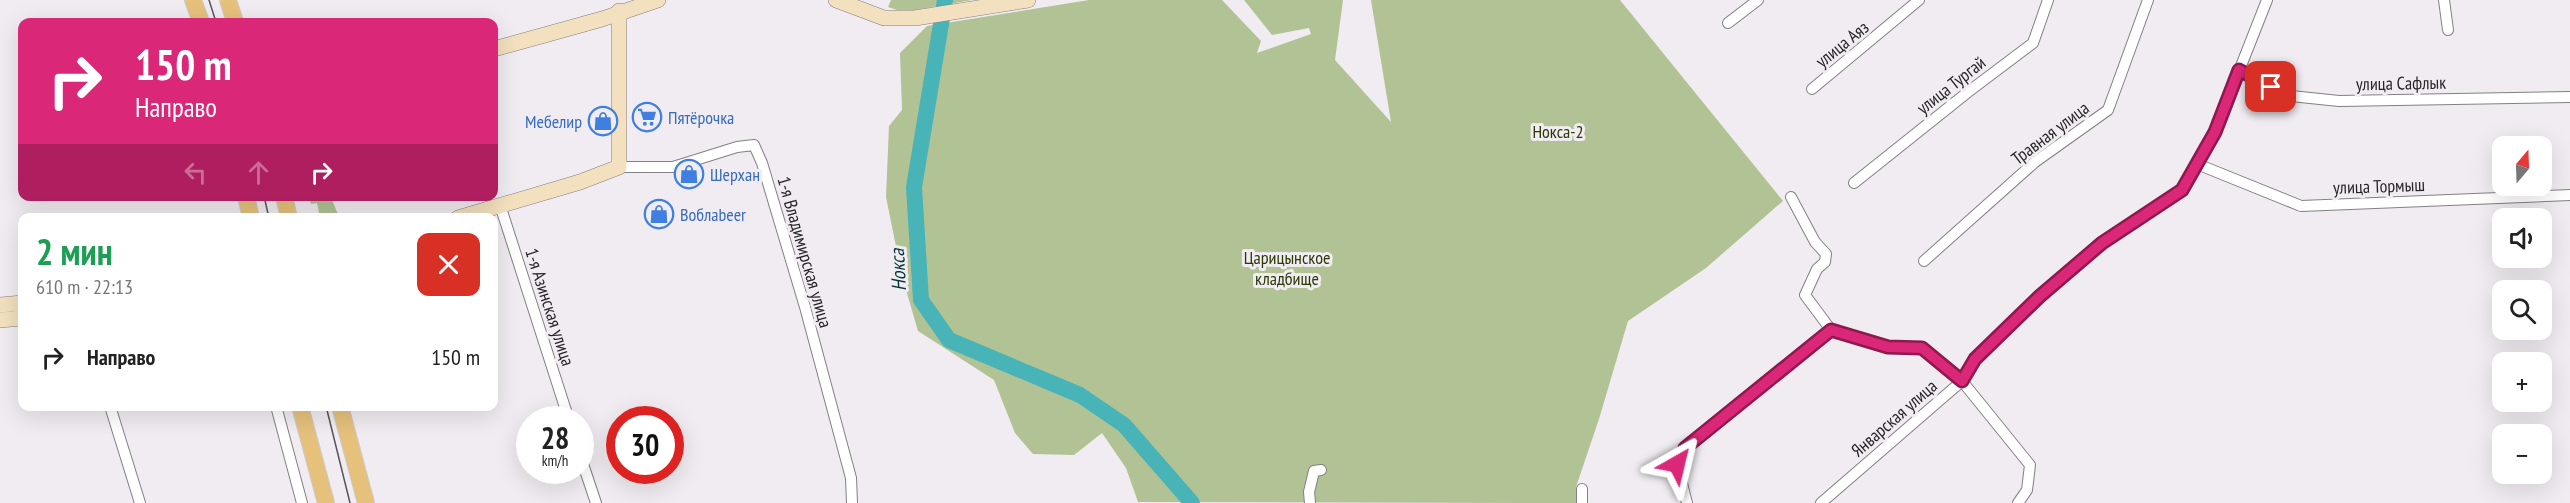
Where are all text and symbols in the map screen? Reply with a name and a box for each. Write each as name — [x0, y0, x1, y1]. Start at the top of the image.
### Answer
street label: улица Аяз — [1811, 16, 1873, 72]
text: 150 m — [135, 37, 232, 92]
icon: right — [36, 42, 114, 120]
street label: улица Тургай — [1912, 51, 1990, 119]
pin — [2245, 61, 2296, 112]
icon: arrive — [2254, 70, 2287, 103]
street label: улица Сафлык — [2356, 71, 2446, 95]
text: Направо — [135, 90, 217, 124]
street label: Травная улица — [2007, 96, 2093, 170]
supermarket icon: Пятёрочка — [631, 101, 663, 133]
shop icon: Мебелир — [587, 105, 619, 137]
place label: Пятёрочка — [668, 106, 734, 129]
place label: Мебелир — [525, 110, 582, 133]
park label: Нокса-2 — [1532, 120, 1584, 143]
north arrow — [2492, 136, 2552, 196]
map controls — [2492, 136, 2552, 484]
icon: left — [179, 156, 212, 189]
icon: ahead — [242, 156, 275, 189]
icon: right — [305, 156, 338, 189]
shop icon: Шерхан — [673, 158, 705, 190]
place label: Шерхан — [710, 163, 760, 186]
street label: улица Тормыш — [2333, 173, 2425, 199]
street label: 1-я Владимирская улица — [772, 174, 838, 330]
shop icon: Воблаbeer — [643, 198, 675, 230]
place label: Воблаbeer — [680, 203, 746, 226]
button: sound — [2492, 208, 2552, 268]
text: 2 мин — [36, 228, 113, 275]
button: close — [417, 233, 480, 296]
street label: 1-я Азинская улица — [520, 245, 580, 369]
park label: Царицынское кладбище — [1244, 246, 1330, 290]
water label: Нокса — [884, 247, 912, 292]
text: 610 m · 22:13 — [36, 274, 133, 300]
button: search — [2492, 280, 2552, 340]
icon: right — [36, 341, 69, 374]
text: Направо — [87, 343, 155, 371]
text: 150 m — [431, 343, 480, 371]
button: + — [2492, 352, 2552, 412]
street label: Январская улица — [1846, 374, 1942, 462]
speed limit sign: 30 — [606, 406, 684, 484]
text: 28 — [541, 418, 569, 457]
button: − — [2492, 424, 2552, 484]
position arrow — [1645, 432, 1709, 496]
text: km/h — [542, 451, 568, 470]

